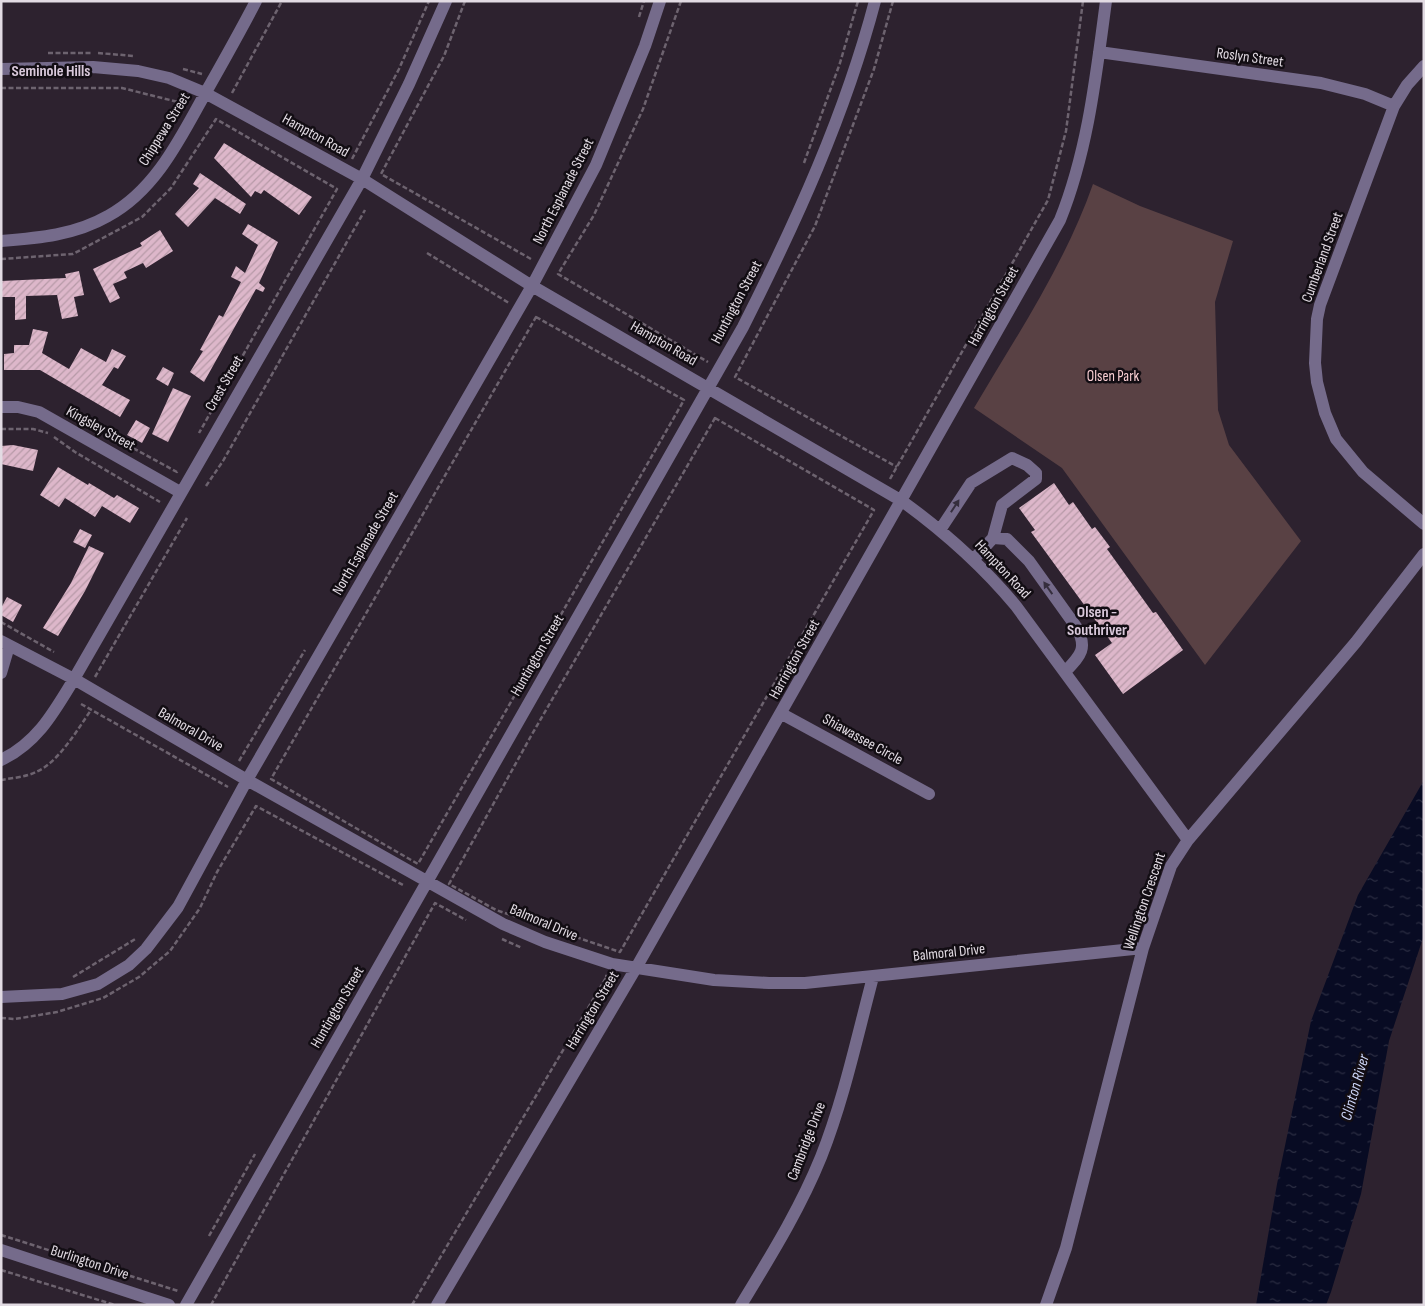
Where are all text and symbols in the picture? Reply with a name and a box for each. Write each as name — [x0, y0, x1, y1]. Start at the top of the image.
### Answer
street label: Roslyn Street — [1215, 43, 1285, 72]
district label: Seminole Hills — [12, 62, 91, 81]
street label: Chippewa Street — [134, 89, 195, 169]
street label: Hampton Road — [279, 109, 353, 162]
street label: North Esplanade Street — [529, 135, 599, 247]
street label: Cumberland Street — [1297, 209, 1348, 305]
street label: Huntington Street — [707, 257, 766, 347]
street label: Harrington Street — [964, 263, 1023, 349]
street label: Hampton Road — [627, 317, 700, 370]
street label: Crest Street — [201, 352, 248, 415]
park label: Olsen Park — [1087, 367, 1139, 386]
street label: Kingsley Street — [63, 402, 139, 455]
street label: North Esplanade Street — [328, 488, 403, 598]
one-way arrow — [951, 499, 960, 513]
street label: Hampton Road — [971, 536, 1035, 603]
one-way arrow — [1043, 581, 1053, 595]
district label: Olsen - Southriver — [1067, 603, 1127, 640]
street label: Huntington Street — [506, 611, 569, 700]
street label: Harrington Street — [765, 616, 824, 702]
street label: Balmoral Drive — [155, 703, 227, 756]
street label: Shiawassee Circle — [819, 709, 906, 769]
street label: Wellington Crescent — [1119, 850, 1170, 952]
street label: Balmoral Drive — [507, 900, 581, 945]
street label: Balmoral Drive — [912, 939, 986, 966]
street label: Huntington Street — [306, 963, 369, 1052]
street label: Harrington Street — [562, 967, 624, 1053]
water label: Clinton River — [1337, 1052, 1374, 1123]
street label: Cambridge Drive — [783, 1099, 830, 1183]
street label: Burlington Drive — [48, 1241, 131, 1284]

